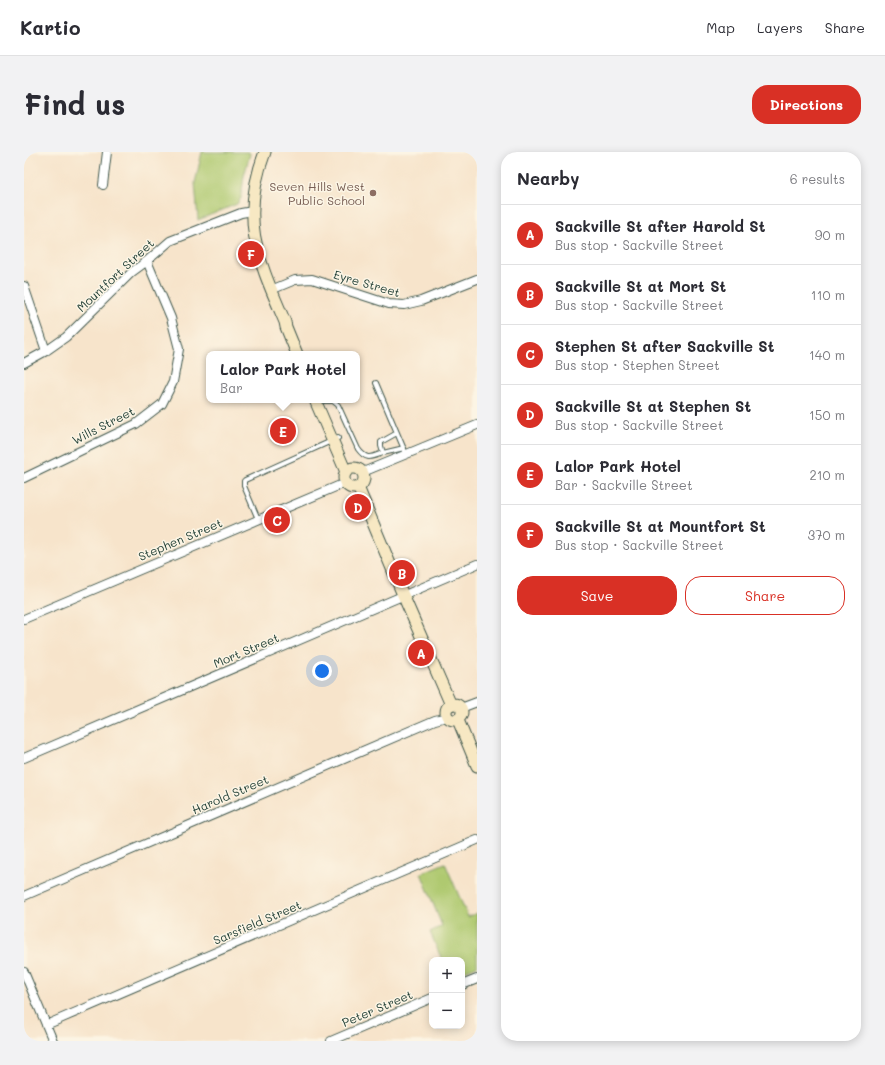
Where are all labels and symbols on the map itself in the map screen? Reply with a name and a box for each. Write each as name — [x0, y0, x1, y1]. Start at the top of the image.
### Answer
place label: Seven Hills West Public School — [270, 178, 365, 208]
marker: Seven Hills West Public School — [368, 188, 378, 198]
street label: Mountfort Street — [73, 235, 157, 315]
pin: F — [238, 239, 264, 269]
street label: Eyre Street — [332, 266, 402, 300]
street label: Wills Street — [69, 402, 137, 448]
pin: E — [270, 416, 296, 446]
pin: D — [345, 492, 371, 522]
pin: C — [264, 505, 290, 535]
street label: Stephen Street — [136, 514, 224, 564]
pin: B — [389, 558, 415, 588]
street label: Mort Street — [211, 629, 281, 671]
pin: A — [408, 638, 434, 668]
your location — [312, 661, 332, 681]
street label: Harold Street — [189, 771, 271, 817]
street label: Sarsfield Street — [210, 896, 304, 948]
street label: Peter Street — [339, 986, 415, 1030]

